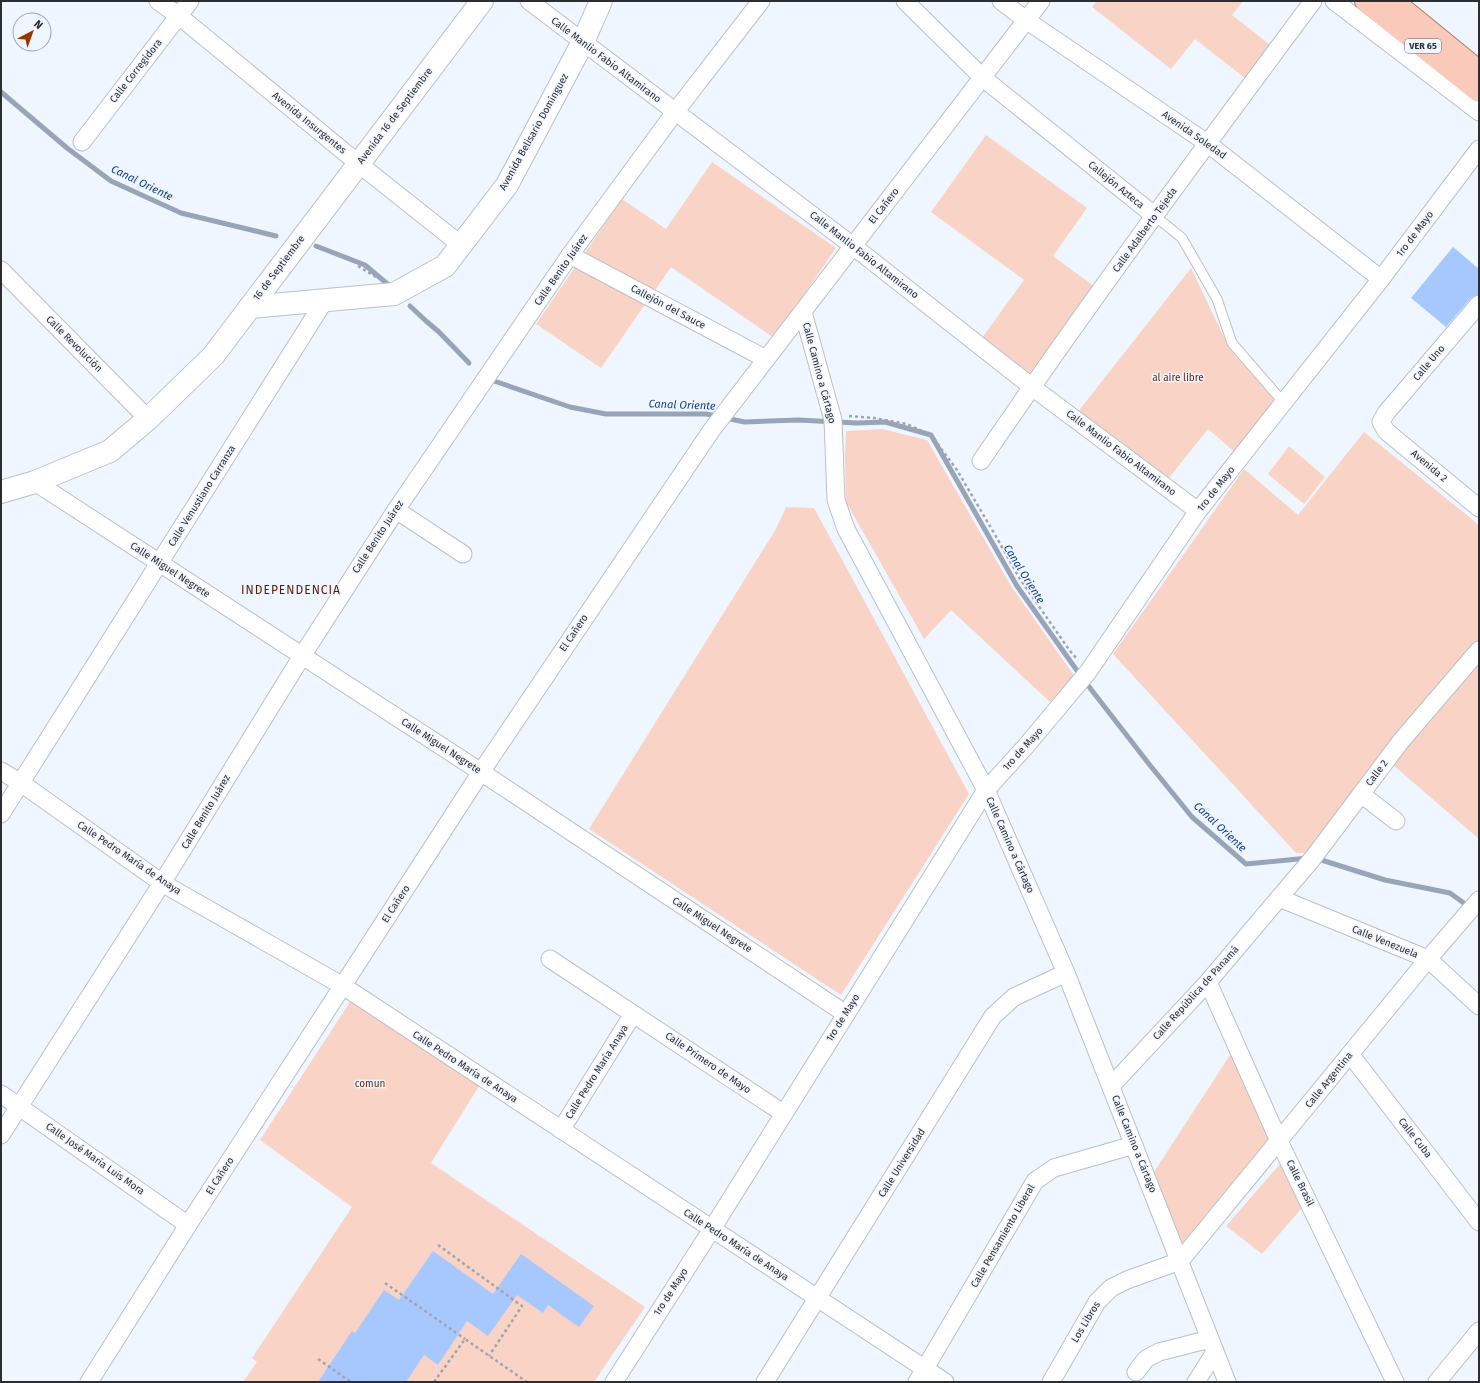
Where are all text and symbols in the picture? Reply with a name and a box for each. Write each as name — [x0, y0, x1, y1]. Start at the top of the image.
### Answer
north arrow — [12, 12, 52, 52]
street label: Calle Manlio Fabio Altamirano — [549, 15, 664, 105]
text: N — [31, 18, 45, 32]
street label: Calle Corregidora — [107, 37, 165, 105]
road number: VER 65 — [1405, 39, 1441, 53]
street label: Avenida 16 de Septiembre — [355, 65, 435, 167]
street label: Avenida Belisario Domínguez — [496, 71, 571, 192]
street label: Avenida Insurgentes — [270, 89, 349, 157]
street label: Avenida Soledad — [1159, 108, 1229, 162]
street label: Callejón Azteca — [1086, 159, 1146, 211]
water label: Canal Oriente — [109, 162, 175, 204]
street label: El Cañero — [866, 185, 902, 226]
street label: Calle Adalberto Tejeda — [1110, 185, 1180, 275]
street label: Calle Manlio Fabio Altamirano — [807, 209, 921, 301]
street label: 1ro de Mayo — [1394, 209, 1436, 259]
street label: Calle Benito Juárez — [532, 231, 591, 308]
street label: 16 de Septiembre — [251, 233, 307, 303]
street label: Callejón del Sauce — [629, 282, 707, 332]
street label: Calle Revolución — [43, 313, 105, 375]
street label: Calle Camino a Cártago — [800, 321, 838, 425]
street label: Calle Uno — [1411, 343, 1448, 383]
park label: al aire libre — [1152, 372, 1204, 384]
water label: Canal Oriente — [648, 397, 716, 413]
street label: Calle Manlio Fabio Altamirano — [1064, 408, 1179, 498]
street label: Calle Venustiano Carranza — [166, 443, 238, 549]
street label: Avenida 2 — [1408, 447, 1450, 485]
street label: 1ro de Mayo — [1195, 464, 1238, 514]
street label: Calle Benito Juárez — [350, 498, 406, 576]
street label: Calle Miguel Negrete — [128, 540, 212, 600]
water label: Canal Oriente — [1001, 542, 1047, 606]
district label: INDEPENDENCIA — [241, 583, 341, 597]
street label: El Cañero — [557, 612, 591, 654]
street label: Calle Miguel Negrete — [399, 716, 483, 776]
street label: 1ro de Mayo — [1000, 725, 1046, 773]
street label: Calle 2 — [1363, 757, 1391, 788]
street label: Calle Benito Juárez — [179, 772, 233, 851]
street label: Calle Camino a Cártago — [983, 795, 1037, 895]
water label: Canal Oriente — [1191, 799, 1249, 855]
street label: Calle Pedro María de Anaya — [75, 818, 184, 897]
street label: El Cañero — [379, 883, 413, 925]
street label: Calle Miguel Negrete — [670, 895, 754, 955]
street label: Calle Venezuela — [1350, 923, 1420, 961]
street label: Calle República de Panamá — [1150, 943, 1241, 1043]
street label: 1ro de Mayo — [824, 992, 863, 1044]
street label: Calle Pedro María Anaya — [562, 1022, 631, 1121]
street label: Calle Pedro María de Anaya — [410, 1028, 520, 1105]
street label: Calle Primero de Mayo — [663, 1030, 753, 1096]
street label: Calle Argentina — [1303, 1050, 1355, 1110]
park label: comun — [355, 1078, 385, 1090]
street label: Calle Camino a Cártago — [1109, 1093, 1159, 1195]
street label: Calle Cuba — [1396, 1116, 1434, 1160]
street label: Calle José María Luis Mora — [43, 1119, 147, 1198]
street label: Calle Universidad — [876, 1126, 928, 1200]
street label: El Cañero — [203, 1155, 237, 1197]
street label: Calle Brasil — [1284, 1158, 1316, 1208]
street label: Calle Pensamiento Liberal — [969, 1182, 1038, 1290]
street label: Calle Pedro María de Anaya — [681, 1206, 791, 1283]
street label: 1ro de Mayo — [651, 1266, 691, 1318]
street label: Los Libros — [1069, 1299, 1103, 1345]

